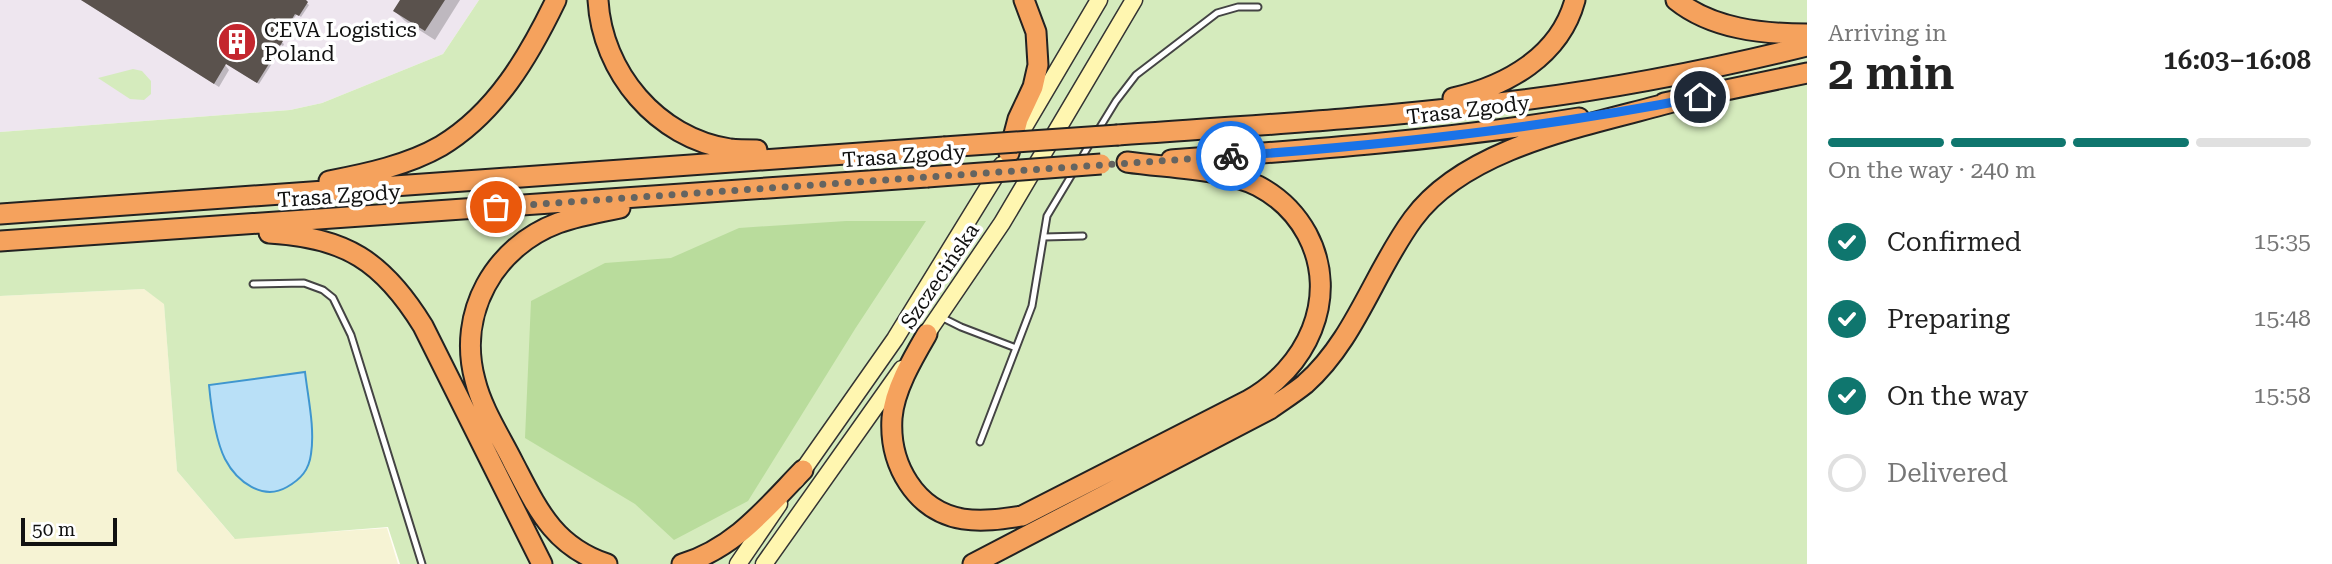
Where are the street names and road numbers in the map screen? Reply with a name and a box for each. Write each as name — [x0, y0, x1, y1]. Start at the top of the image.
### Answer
street label: Trasa Zgody — [1405, 90, 1531, 129]
street label: Trasa Zgody — [841, 140, 967, 172]
street label: Trasa Zgody — [276, 180, 402, 212]
street label: Szczecińska — [896, 218, 984, 333]

